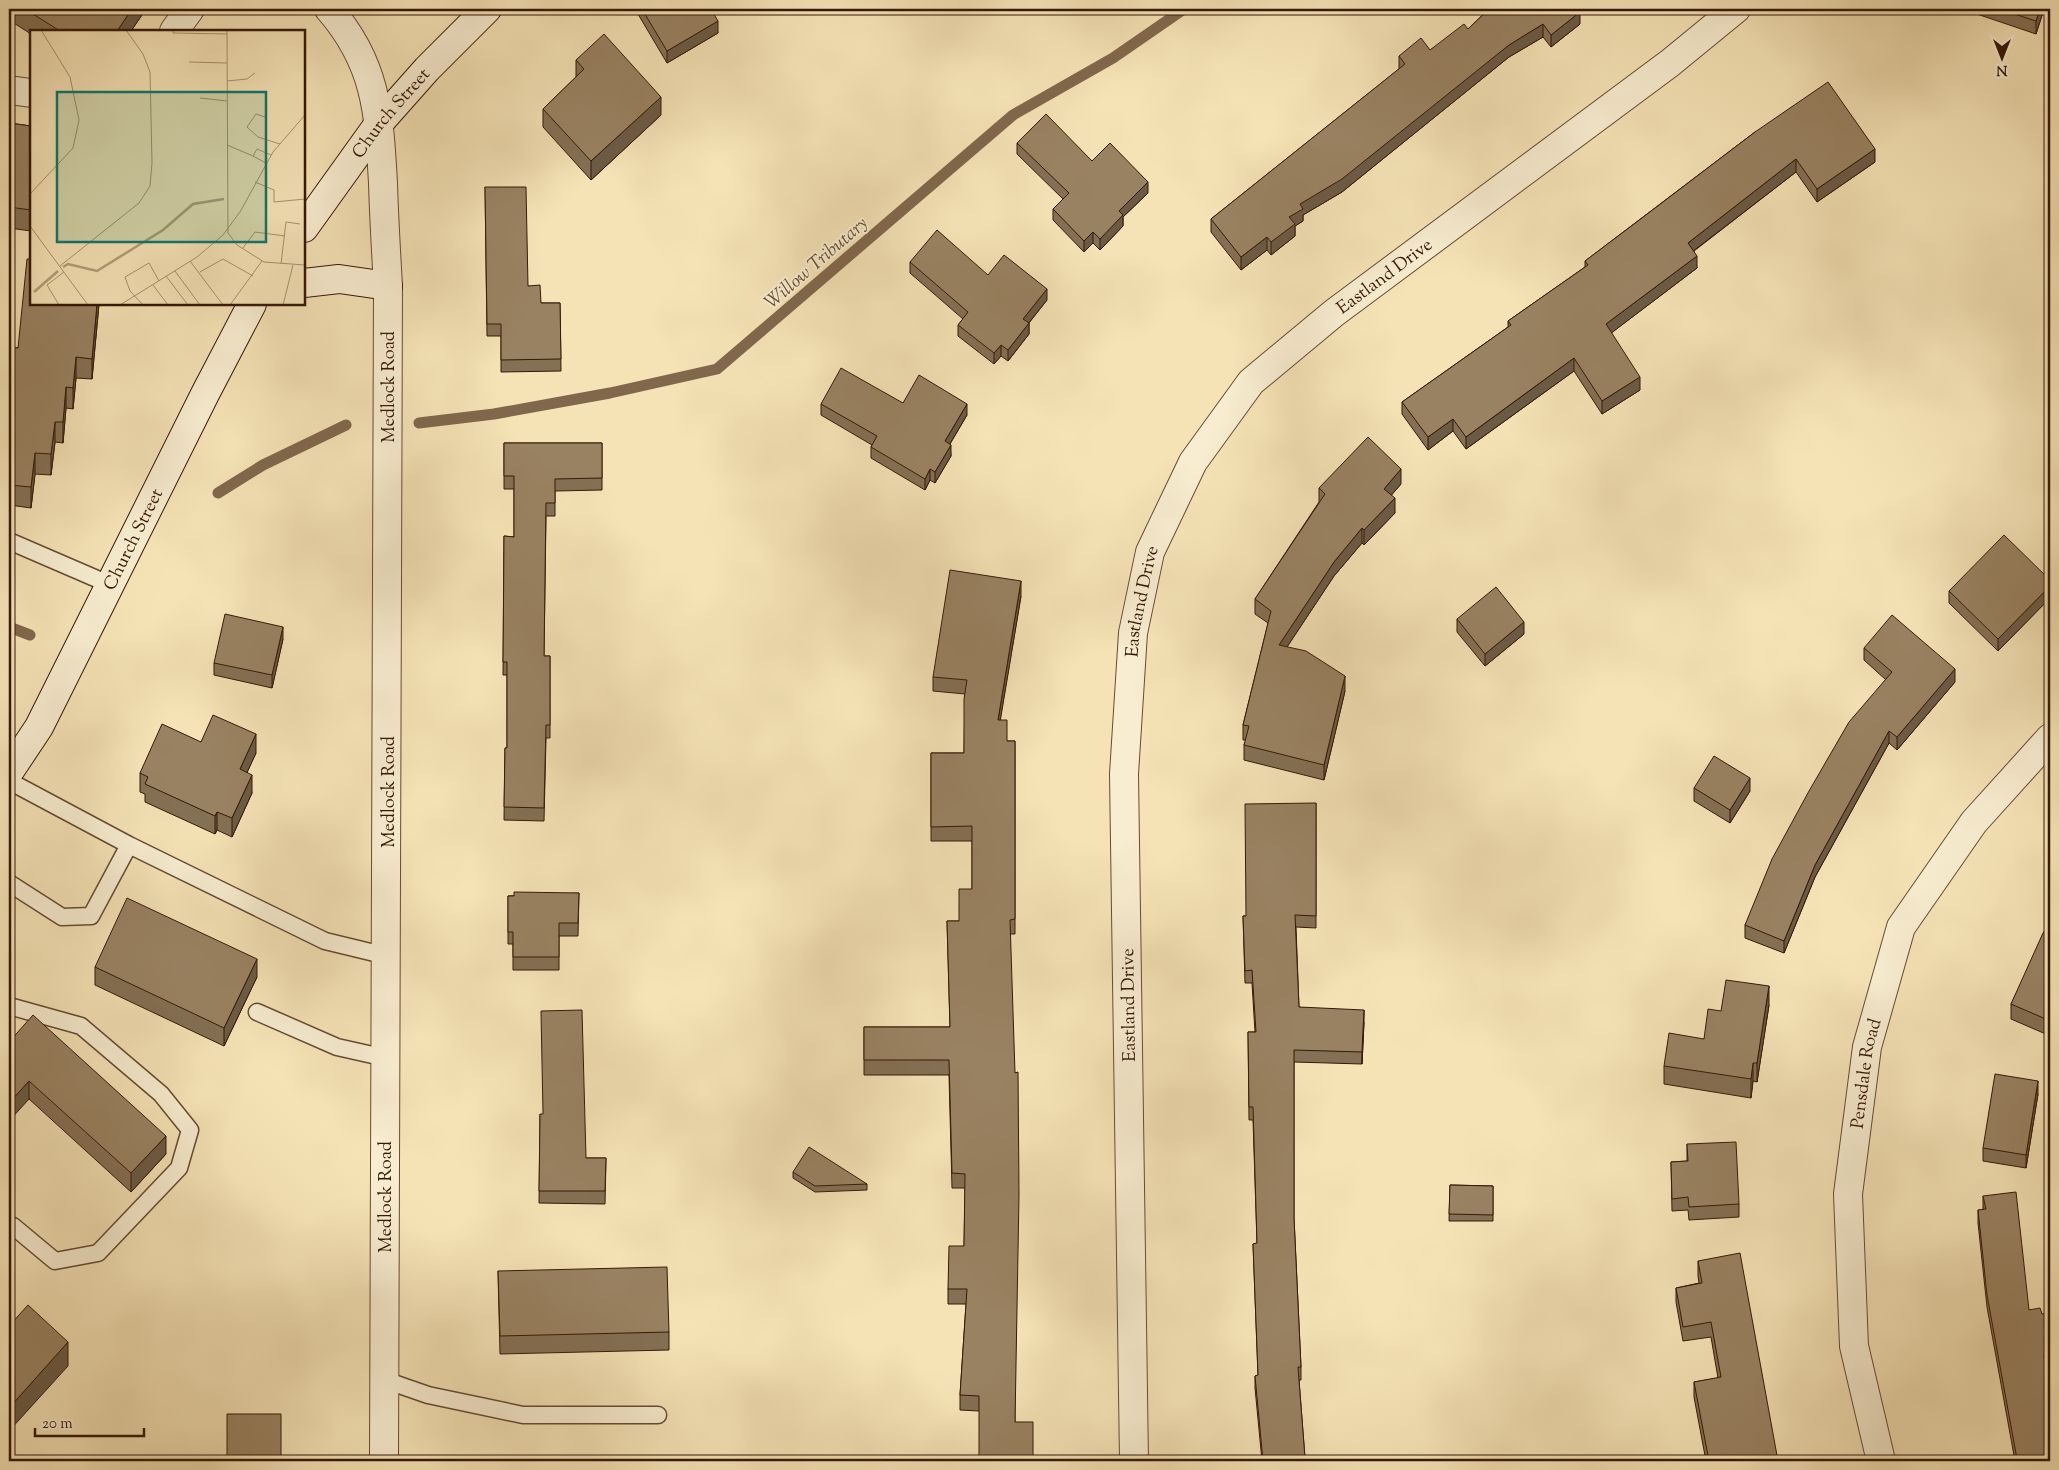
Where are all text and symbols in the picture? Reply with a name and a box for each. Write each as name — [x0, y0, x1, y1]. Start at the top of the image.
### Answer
inset map — [30, 30, 305, 305]
north arrow — [1976, 32, 2026, 82]
text: N — [1996, 59, 2008, 79]
street label: Church Street — [347, 63, 437, 165]
water label: Willow Tributary — [759, 211, 874, 316]
street label: Eastland Drive — [1332, 233, 1439, 322]
street label: Medlock Road — [377, 331, 403, 443]
street label: Church Street — [98, 485, 171, 596]
street label: Eastland Drive — [1120, 541, 1166, 658]
street label: Medlock Road — [377, 736, 403, 848]
street label: Eastland Drive — [1116, 948, 1144, 1062]
street label: Pensdale Road — [1846, 1016, 1889, 1130]
street label: Medlock Road — [374, 1141, 400, 1253]
scale bar — [35, 1405, 144, 1437]
text: 20 m — [42, 1414, 73, 1435]

